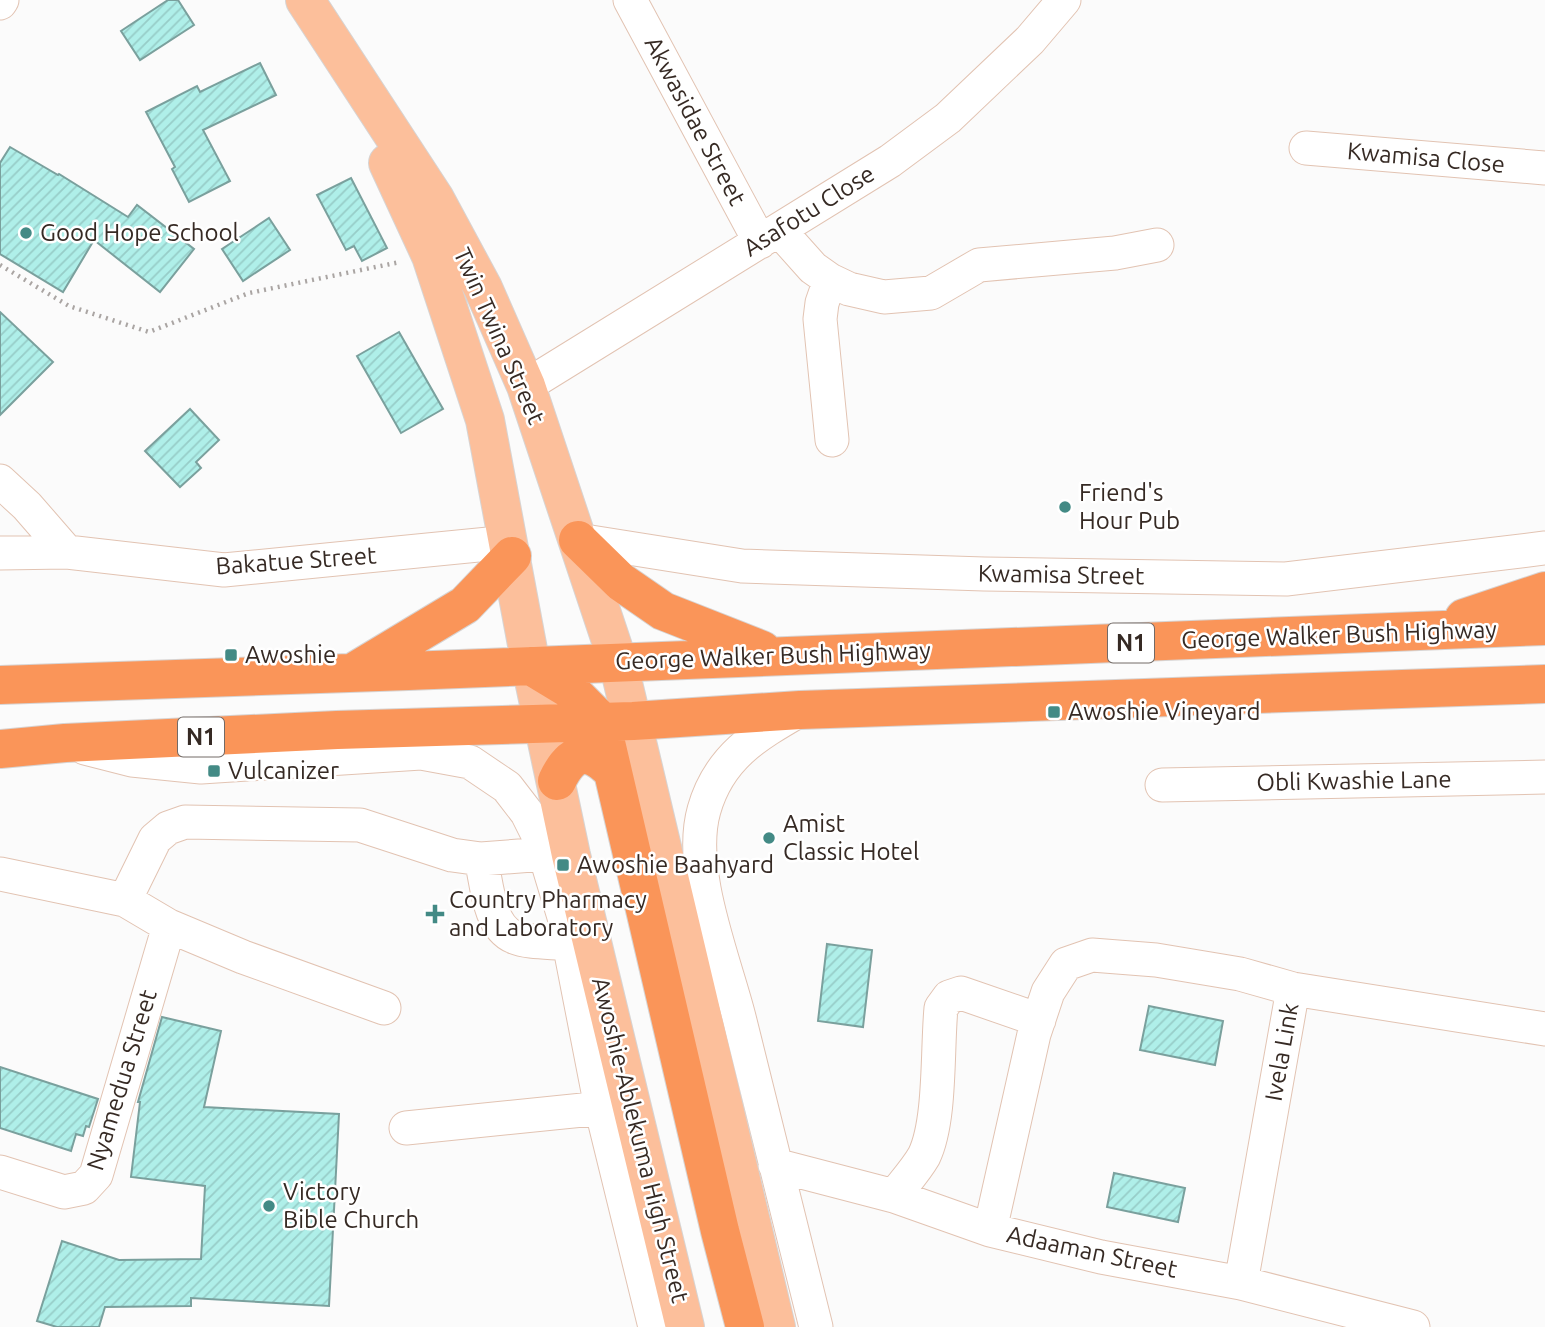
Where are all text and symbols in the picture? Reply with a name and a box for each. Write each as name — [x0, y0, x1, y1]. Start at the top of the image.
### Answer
street label: Akwasidae Street — [640, 32, 752, 210]
street label: Kwamisa Close — [1346, 137, 1506, 178]
street label: Asafotu Close — [738, 160, 879, 262]
place label: Good Hope School — [40, 219, 239, 246]
marker: Good Hope School — [18, 225, 34, 241]
street label: Twin Twina Street — [448, 244, 551, 429]
place label: Friend's Hour Pub — [1079, 479, 1180, 534]
marker: Friend's Hour Pub — [1057, 499, 1073, 515]
street label: Bakatue Street — [215, 541, 378, 580]
street label: Kwamisa Street — [978, 560, 1145, 589]
street label: George Walker Bush Highway — [1181, 615, 1498, 654]
road number: N1 — [1108, 624, 1154, 663]
street label: George Walker Bush Highway — [615, 636, 932, 675]
place label: Awoshie — [245, 641, 336, 668]
marker: Awoshie — [223, 647, 239, 663]
place label: Awoshie Vineyard — [1068, 698, 1260, 725]
marker: Awoshie Vineyard — [1046, 704, 1062, 720]
road number: N1 — [178, 718, 224, 757]
place label: Vulcanizer — [228, 757, 339, 784]
marker: Vulcanizer — [206, 763, 222, 779]
street label: Obli Kwashie Lane — [1256, 765, 1452, 796]
place label: Amist Classic Hotel — [783, 810, 919, 865]
marker: Amist Classic Hotel — [761, 830, 777, 846]
place label: Awoshie Baahyard — [577, 851, 774, 878]
marker: Awoshie Baahyard — [555, 857, 571, 873]
place label: Country Pharmacy and Laboratory — [449, 886, 647, 941]
marker: Country Pharmacy and Laboratory — [427, 906, 443, 922]
street label: Awoshie-Ablekuma High Street — [587, 974, 694, 1306]
street label: Nyamedua Street — [81, 986, 162, 1173]
street label: Ivela Link — [1260, 1001, 1303, 1103]
place label: Victory Bible Church — [283, 1178, 419, 1233]
marker: Victory Bible Church — [261, 1198, 277, 1214]
street label: Adaaman Street — [1004, 1220, 1180, 1283]

